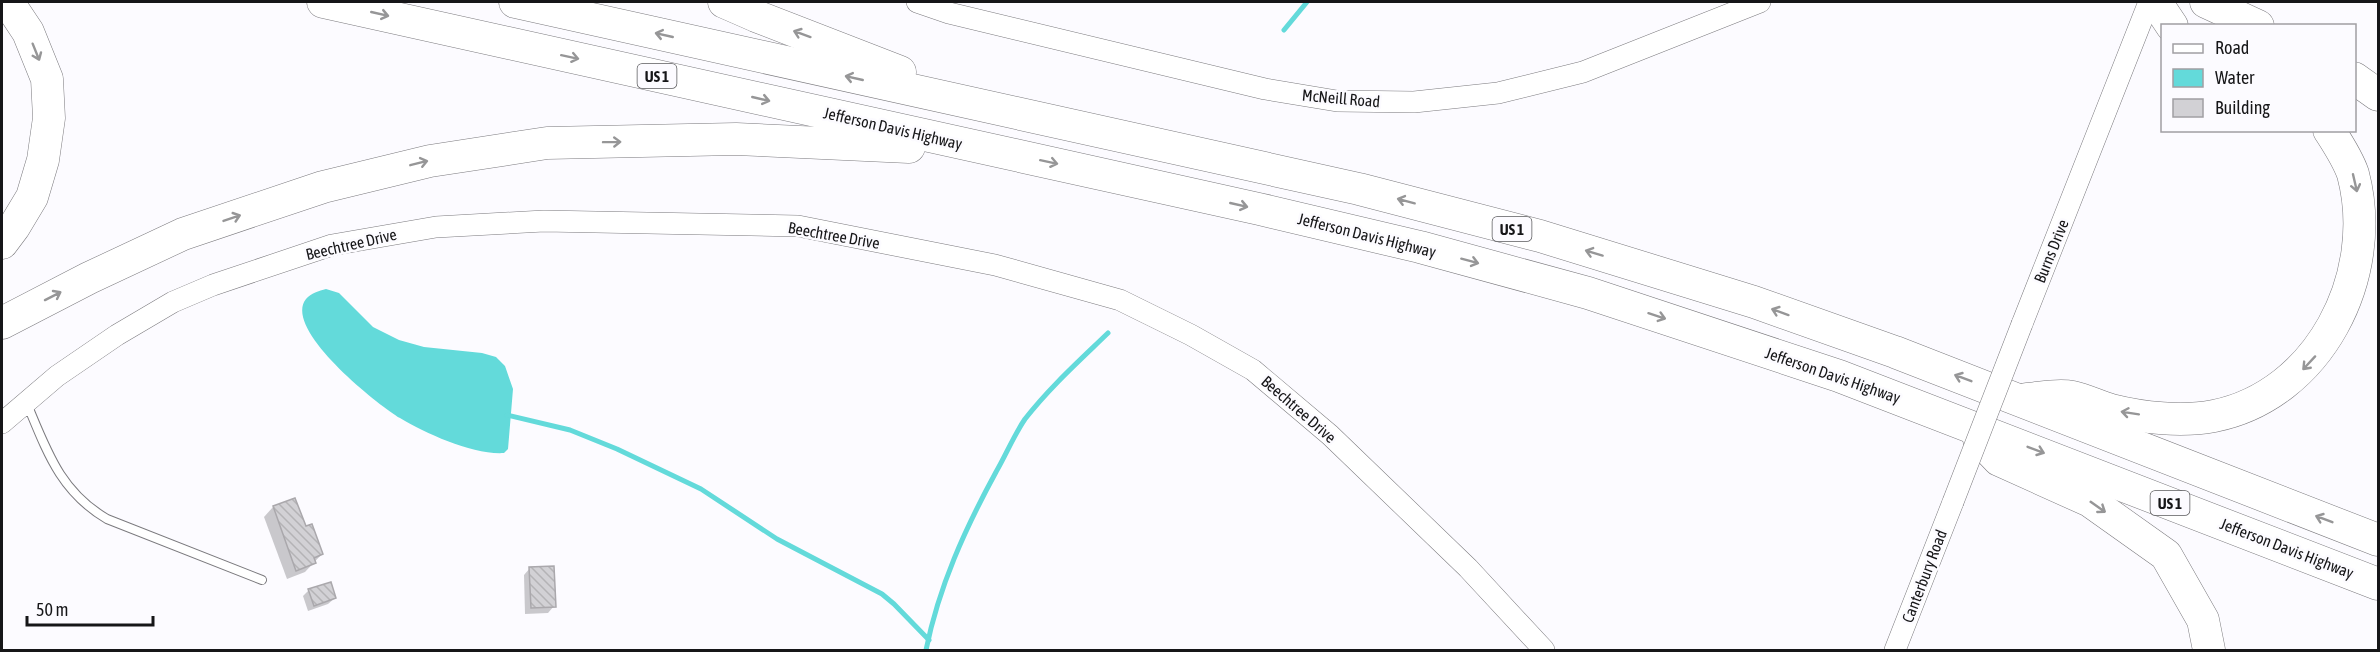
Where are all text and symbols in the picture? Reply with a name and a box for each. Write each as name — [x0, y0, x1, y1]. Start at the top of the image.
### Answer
one-way arrow — [370, 9, 389, 21]
legend — [2161, 24, 2356, 132]
one-way arrow — [793, 27, 812, 38]
one-way arrow — [654, 29, 674, 40]
text: Road — [2215, 37, 2249, 58]
one-way arrow — [31, 42, 42, 61]
one-way arrow — [561, 51, 580, 63]
road number: US 1 — [638, 64, 676, 88]
text: Water — [2215, 67, 2255, 88]
one-way arrow — [845, 71, 864, 83]
street label: McNeill Road — [1301, 86, 1381, 110]
one-way arrow — [750, 94, 770, 105]
text: Building — [2215, 97, 2270, 118]
street label: Jefferson Davis Highway — [822, 103, 964, 154]
one-way arrow — [601, 136, 621, 147]
one-way arrow — [409, 157, 428, 169]
one-way arrow — [1039, 157, 1059, 168]
one-way arrow — [2350, 173, 2361, 192]
one-way arrow — [1397, 195, 1416, 206]
one-way arrow — [1229, 200, 1249, 211]
street label: Jefferson Davis Highway — [1296, 209, 1438, 262]
one-way arrow — [222, 211, 241, 222]
road number: US 1 — [1492, 217, 1532, 241]
street label: Burns Drive — [2030, 217, 2072, 285]
street label: Beechtree Drive — [787, 218, 881, 252]
street label: Beechtree Drive — [304, 225, 398, 263]
one-way arrow — [1585, 247, 1604, 258]
one-way arrow — [1460, 256, 1479, 267]
one-way arrow — [44, 290, 62, 302]
one-way arrow — [1771, 305, 1790, 316]
one-way arrow — [1647, 311, 1666, 322]
street label: Jefferson Davis Highway — [1763, 343, 1903, 408]
one-way arrow — [2302, 356, 2316, 371]
street label: Beechtree Drive — [1258, 372, 1340, 446]
one-way arrow — [1954, 372, 1973, 383]
one-way arrow — [2120, 407, 2140, 418]
one-way arrow — [2026, 446, 2045, 457]
road number: US 1 — [2150, 491, 2190, 515]
one-way arrow — [2090, 501, 2106, 513]
one-way arrow — [2315, 513, 2334, 524]
street label: Jefferson Davis Highway — [2217, 514, 2357, 583]
street label: Canterbury Road — [1898, 527, 1951, 625]
scale bar — [27, 589, 153, 627]
text: 50 m — [36, 599, 68, 620]

